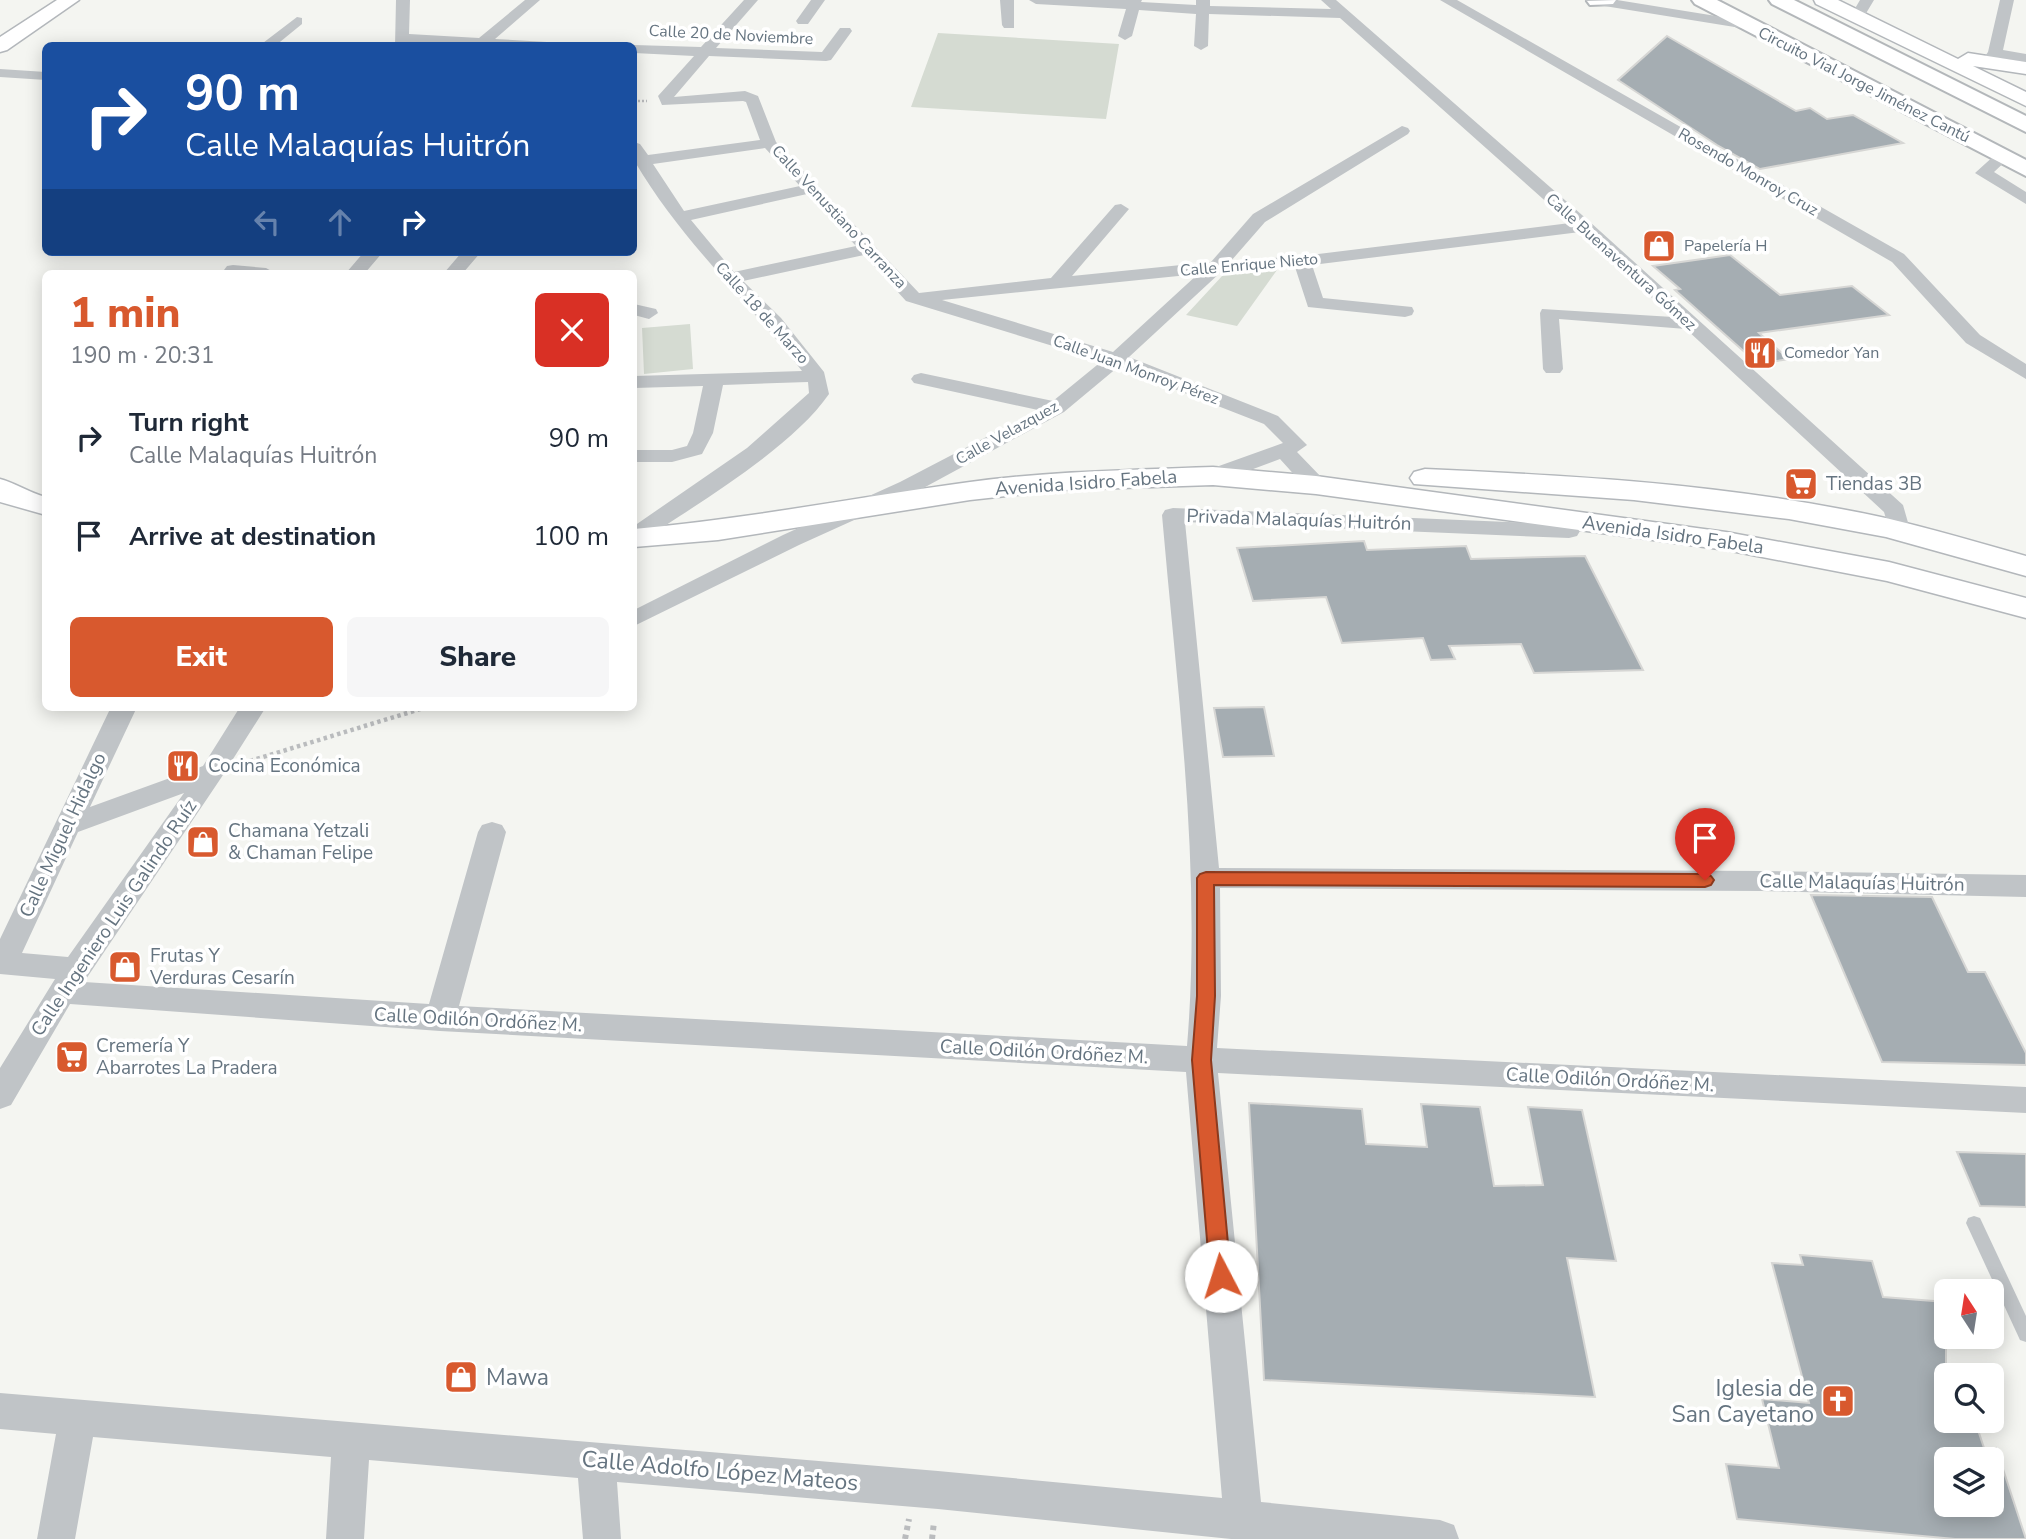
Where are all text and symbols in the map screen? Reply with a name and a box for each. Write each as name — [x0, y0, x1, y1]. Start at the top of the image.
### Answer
street label: Calle 20 de Noviembre — [648, 20, 814, 50]
street label: Circuito Vial Jorge Jiménez Cantú — [1754, 22, 1974, 148]
text: 90 m — [185, 60, 300, 127]
icon: right — [70, 70, 161, 161]
street label: Rosendo Monroy Cruz — [1674, 123, 1822, 221]
text: Calle Malaquías Huitrón — [185, 124, 531, 167]
street label: Calle Venustiano Carranza — [767, 140, 911, 294]
street label: Calle Buenaventura Gómez — [1541, 188, 1701, 336]
icon: left — [248, 203, 286, 241]
icon: ahead — [321, 203, 359, 241]
icon: right — [394, 203, 432, 241]
shop icon: Papelería H — [1640, 227, 1678, 265]
place label: Papelería H — [1684, 235, 1767, 257]
street label: Calle Enrique Nieto — [1179, 248, 1319, 282]
street label: Calle 18 de Marzo — [710, 257, 814, 369]
text: 1 min — [70, 285, 180, 342]
button: close — [535, 293, 609, 367]
street label: Calle Juan Monroy Pérez — [1050, 330, 1222, 410]
restaurant icon: Comedor Yan — [1741, 334, 1779, 372]
text: 190 m · 20:31 — [70, 340, 215, 371]
place label: Comedor Yan — [1784, 342, 1879, 364]
street label: Calle Velazquez — [952, 396, 1062, 470]
text: Turn right — [129, 405, 248, 440]
icon: right — [70, 419, 108, 457]
text: 90 m — [549, 421, 609, 456]
text: Calle Malaquías Huitrón — [129, 440, 377, 471]
street label: Avenida Isidro Fabela — [994, 464, 1178, 502]
supermarket icon: Tiendas 3B — [1782, 465, 1820, 503]
place label: Tiendas 3B — [1826, 471, 1922, 497]
street label: Privada Malaquías Huitrón — [1186, 503, 1412, 537]
street label: Avenida Isidro Fabela — [1581, 509, 1765, 561]
icon: arrive — [70, 517, 108, 555]
text: Arrive at destination — [129, 519, 376, 554]
text: 100 m — [533, 519, 609, 554]
button: Exit — [70, 617, 333, 697]
button: Share — [347, 617, 609, 697]
restaurant icon: Cocina Económica — [164, 747, 202, 785]
street label: Calle Miguel Hidalgo — [13, 748, 113, 922]
place label: Cocina Económica — [208, 753, 361, 779]
street label: Calle Ingeniero Luis Galindo Ruíz — [25, 794, 203, 1041]
pin — [1675, 808, 1735, 880]
place label: Chamana Yetzali & Chaman Felipe — [228, 818, 373, 866]
icon: arrive — [1686, 819, 1724, 857]
shop icon: Chamana Yetzali & Chaman Felipe — [184, 823, 222, 861]
street label: Calle Malaquías Huitrón — [1759, 868, 1965, 898]
place label: Frutas Y Verduras Cesarín — [149, 943, 295, 991]
shop icon: Frutas Y Verduras Cesarín — [106, 948, 144, 986]
street label: Calle Odilón Ordóñez M. — [373, 1002, 583, 1038]
place label: Cremería Y Abarrotes La Pradera — [96, 1033, 277, 1081]
street label: Calle Odilón Ordóñez M. — [939, 1034, 1149, 1070]
supermarket icon: Cremería Y Abarrotes La Pradera — [53, 1038, 91, 1076]
street label: Calle Odilón Ordóñez M. — [1505, 1062, 1715, 1098]
position arrow — [1184, 1239, 1258, 1313]
north arrow — [1934, 1279, 2004, 1349]
map controls — [1934, 1279, 2004, 1517]
shop icon: Mawa — [442, 1358, 480, 1396]
place label: Mawa — [486, 1362, 549, 1393]
button: search — [1934, 1363, 2004, 1433]
place label: Iglesia de San Cayetano — [1672, 1373, 1814, 1430]
church icon: Iglesia de San Cayetano — [1819, 1382, 1857, 1420]
street label: Calle Adolfo López Mateos — [580, 1443, 860, 1499]
button: layers — [1934, 1447, 2004, 1517]

